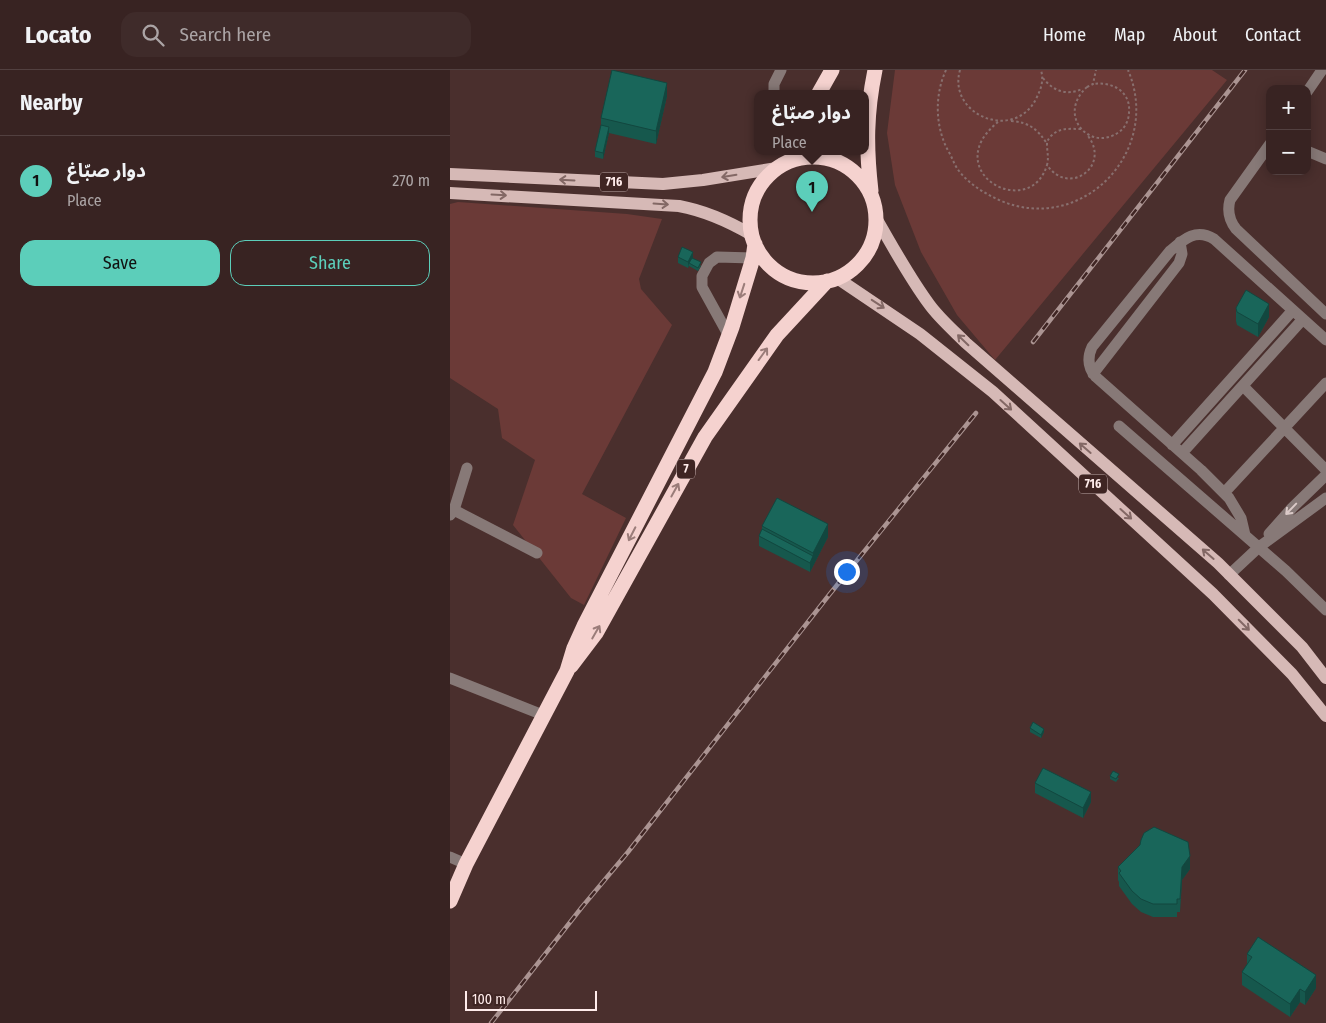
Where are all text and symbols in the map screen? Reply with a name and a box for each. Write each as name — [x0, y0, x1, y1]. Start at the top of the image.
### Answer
search box — [121, 12, 471, 57]
text: Locato — [25, 21, 91, 49]
icon: search — [139, 21, 167, 49]
text: Search here — [179, 23, 271, 46]
text: Home — [1043, 24, 1086, 46]
text: Map — [1114, 24, 1145, 46]
text: About — [1173, 24, 1217, 46]
text: Contact — [1245, 24, 1301, 46]
map controls — [1266, 85, 1311, 175]
button: + — [1266, 85, 1311, 130]
text: Nearby — [20, 90, 82, 116]
popup — [754, 90, 869, 155]
text: دوار صبّاغ — [772, 101, 851, 124]
button: − — [1266, 130, 1311, 175]
text: Place — [772, 133, 807, 152]
text: دوار صبّاغ — [67, 159, 146, 182]
text: 1 — [33, 171, 39, 190]
text: 270 m — [392, 171, 430, 190]
one-way arrow — [721, 171, 737, 181]
pin: 1 — [796, 171, 828, 212]
road number: 716 — [600, 172, 628, 191]
one-way arrow — [559, 175, 575, 184]
text: Place — [67, 191, 102, 210]
one-way arrow — [490, 191, 506, 200]
one-way arrow — [653, 200, 669, 209]
button: Save — [20, 240, 220, 286]
button: Share — [230, 240, 430, 286]
one-way arrow — [737, 282, 747, 298]
one-way arrow — [871, 300, 885, 310]
one-way arrow — [957, 334, 969, 346]
one-way arrow — [758, 347, 768, 361]
one-way arrow — [999, 399, 1012, 410]
one-way arrow — [1079, 442, 1092, 453]
road number: 7 — [677, 459, 695, 478]
road number: 716 — [1079, 474, 1107, 494]
one-way arrow — [670, 483, 680, 498]
one-way arrow — [1285, 503, 1297, 515]
one-way arrow — [1119, 508, 1132, 520]
one-way arrow — [627, 526, 637, 541]
one-way arrow — [1201, 549, 1214, 560]
your location — [834, 559, 860, 585]
one-way arrow — [1238, 619, 1250, 632]
one-way arrow — [592, 626, 602, 640]
scale bar — [465, 988, 598, 1011]
text: 100 m — [472, 991, 506, 1008]

